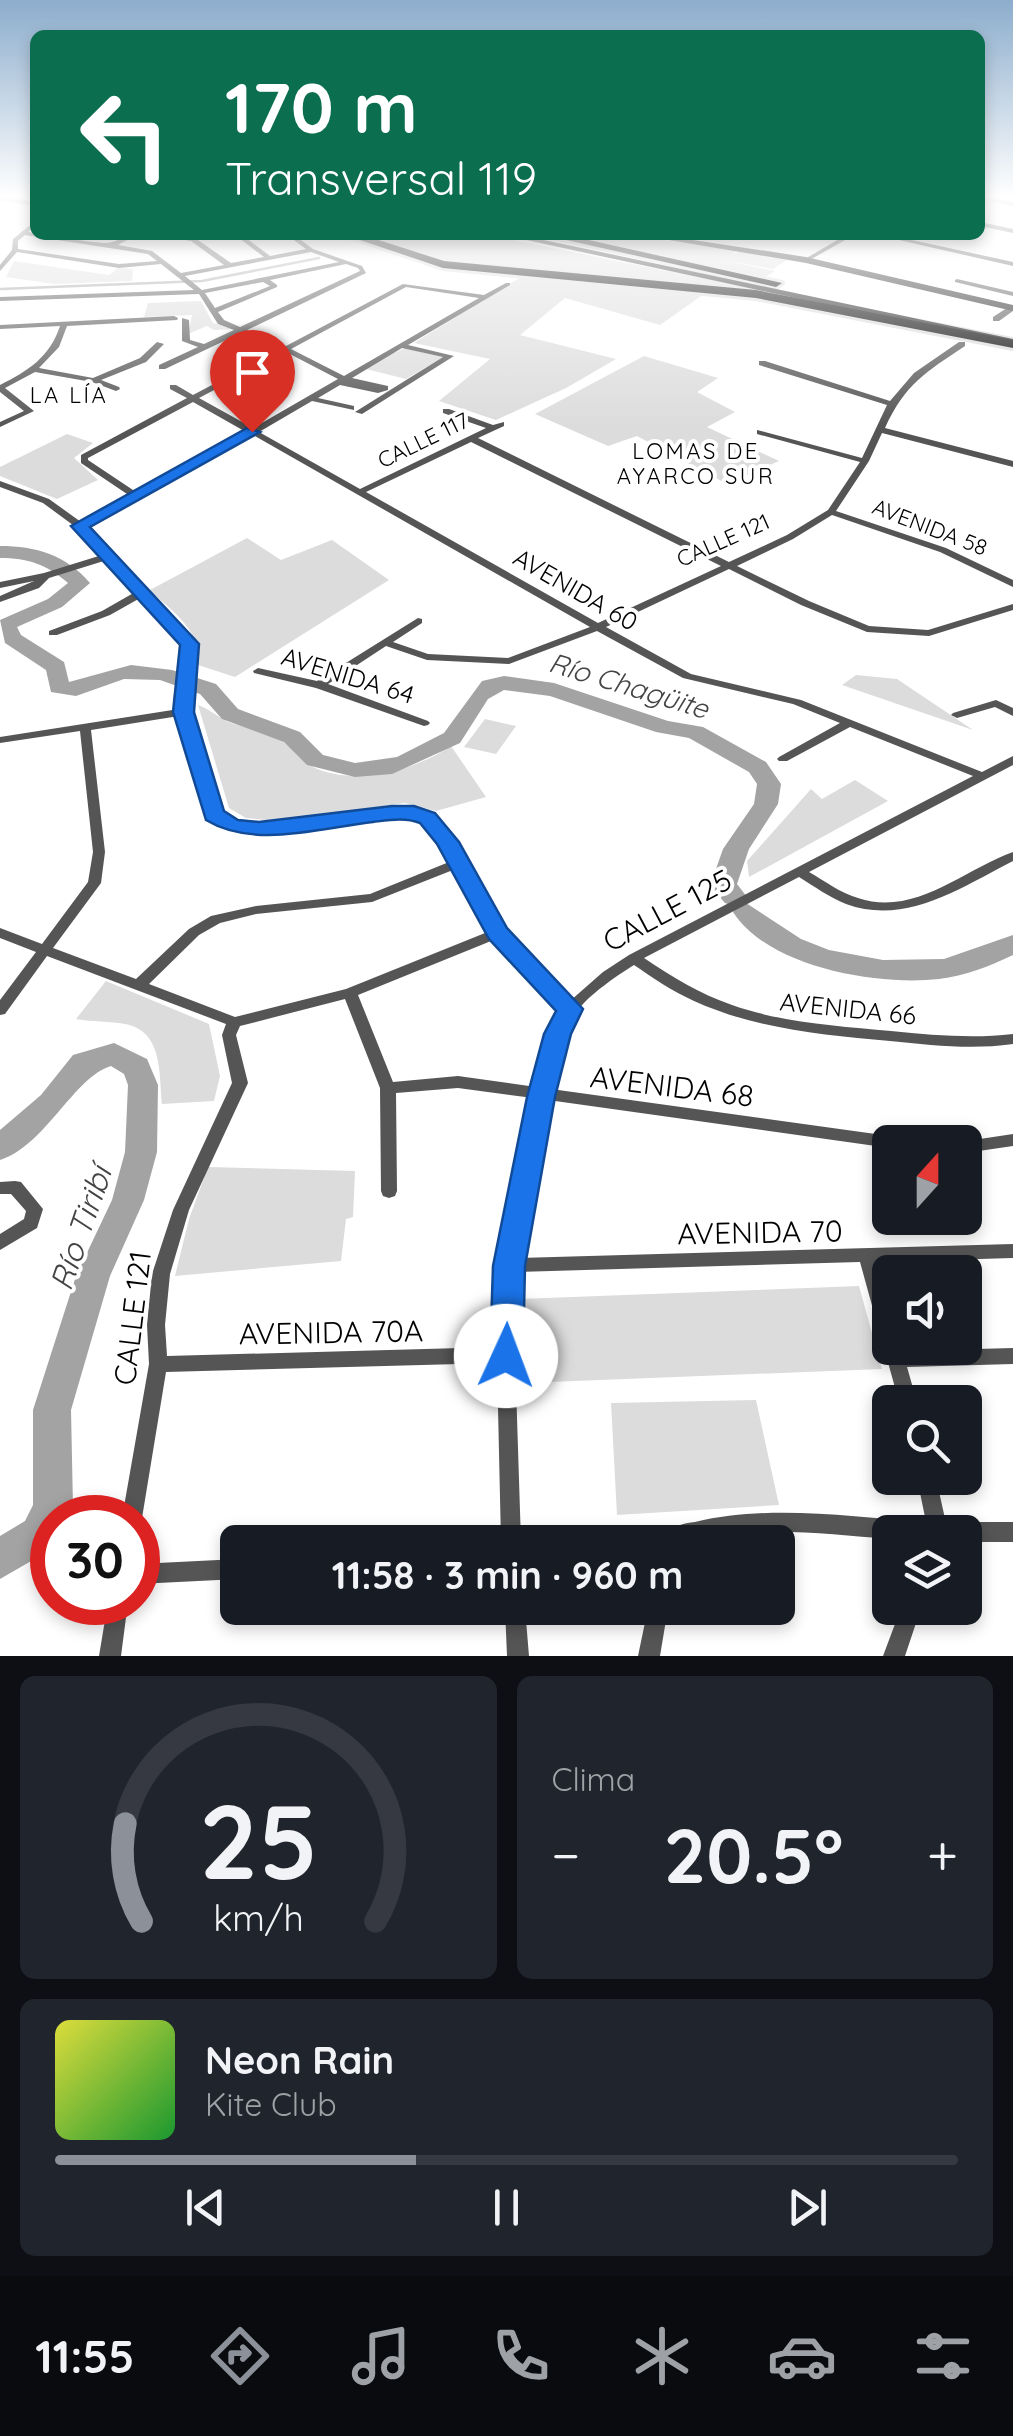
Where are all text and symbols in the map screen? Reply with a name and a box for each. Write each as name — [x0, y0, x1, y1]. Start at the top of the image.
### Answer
text: 170 m — [225, 63, 418, 151]
icon: left — [60, 70, 190, 200]
text: Transversal 119 — [225, 150, 537, 206]
pin — [210, 330, 295, 433]
icon: arrive — [225, 345, 280, 400]
district label: LA LÍA — [30, 381, 108, 409]
street label: CALLE 117 — [373, 406, 473, 474]
district label: LOMAS DE AYARCO SUR — [617, 437, 775, 490]
street label: AVENIDA 58 — [869, 492, 991, 562]
street label: CALLE 121 — [672, 507, 774, 573]
street label: AVENIDA 60 — [508, 541, 644, 637]
street label: AVENIDA 64 — [278, 640, 418, 710]
water label: Río Chagüite — [545, 644, 714, 726]
street label: CALLE 125 — [596, 860, 738, 960]
street label: AVENIDA 66 — [778, 985, 918, 1031]
street label: AVENIDA 68 — [588, 1057, 756, 1115]
north arrow — [872, 1125, 982, 1235]
map controls — [872, 1125, 982, 1625]
water label: Río Tiribí — [40, 1155, 122, 1295]
street label: AVENIDA 70 — [677, 1212, 843, 1252]
street label: CALLE 121 — [105, 1249, 159, 1387]
button: sound — [872, 1255, 982, 1365]
position arrow — [454, 1304, 558, 1408]
street label: AVENIDA 70A — [238, 1311, 424, 1353]
button: search — [872, 1385, 982, 1495]
speed limit sign: 30 — [30, 1495, 160, 1625]
button: layers — [872, 1515, 982, 1625]
text: 11:58 · 3 min · 960 m — [332, 1551, 683, 1599]
text: Clima — [552, 1759, 635, 1799]
text: 25 — [199, 1775, 318, 1905]
text: 20.5° — [664, 1808, 844, 1902]
text: − — [552, 1820, 580, 1889]
text: + — [927, 1820, 958, 1889]
text: km/h — [213, 1895, 304, 1940]
text: Neon Rain — [205, 2036, 394, 2084]
text: Kite Club — [205, 2084, 337, 2124]
icon: previous — [178, 2180, 233, 2235]
icon: pause — [479, 2180, 534, 2235]
icon: next — [780, 2180, 835, 2235]
icon: directions — [205, 2321, 275, 2391]
icon: music — [346, 2321, 416, 2391]
icon: phone — [486, 2321, 556, 2391]
icon: climate — [627, 2321, 697, 2391]
icon: car — [767, 2321, 837, 2391]
icon: filters — [908, 2321, 978, 2391]
text: 11:55 — [35, 2328, 134, 2384]

